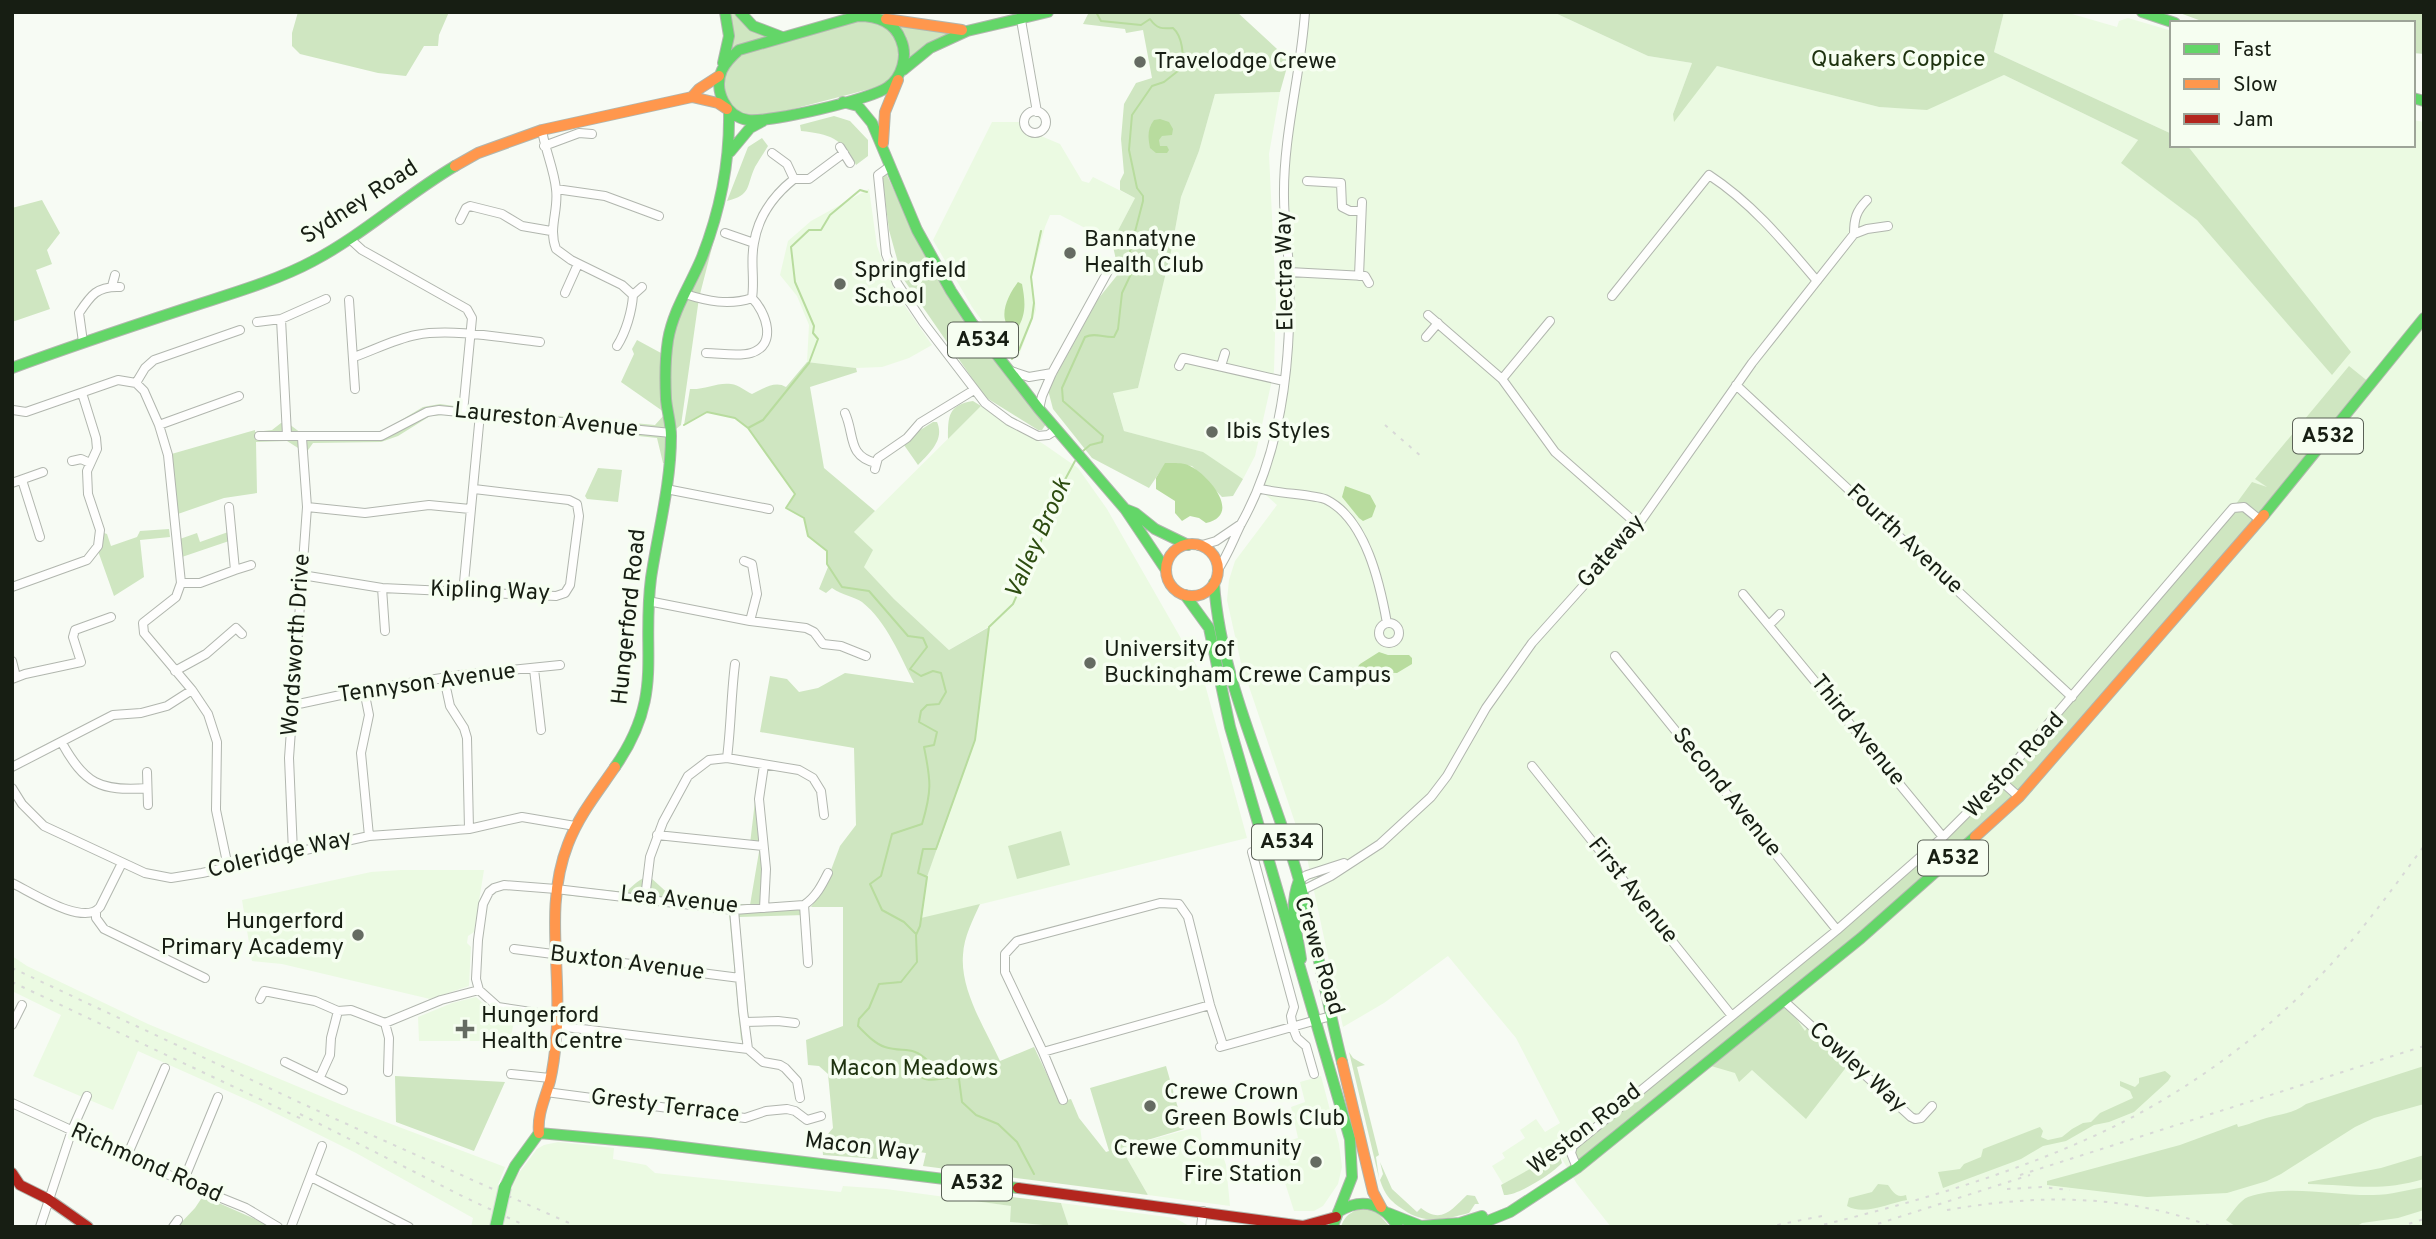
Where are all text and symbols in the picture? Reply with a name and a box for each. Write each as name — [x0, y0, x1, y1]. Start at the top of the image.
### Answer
legend — [2170, 21, 2415, 147]
text: Fast — [2233, 37, 2272, 64]
park label: Quakers Coppice — [1811, 46, 1985, 75]
place label: Travelodge Crewe — [1154, 48, 1337, 77]
marker: Travelodge Crewe — [1132, 54, 1148, 70]
text: Slow — [2233, 72, 2278, 99]
text: Jam — [2233, 107, 2274, 134]
street label: Sydney Road — [296, 154, 424, 252]
street label: Electra Way — [1270, 211, 1302, 331]
place label: Bannatyne Health Club — [1084, 226, 1204, 281]
marker: Bannatyne Health Club — [1062, 245, 1078, 261]
place label: Springfield School — [854, 257, 966, 312]
marker: Springfield School — [832, 276, 848, 292]
road number: A534 — [948, 322, 1018, 358]
street label: Laureston Avenue — [453, 397, 639, 445]
place label: Ibis Styles — [1226, 418, 1330, 447]
road number: A532 — [2293, 418, 2363, 453]
marker: Ibis Styles — [1204, 424, 1220, 440]
water label: Valley Brook — [999, 473, 1079, 604]
street label: Fourth Avenue — [1840, 479, 1968, 601]
street label: Gateway — [1572, 509, 1652, 595]
street label: Hungerford Road — [606, 528, 654, 706]
street label: Wordsworth Drive — [276, 553, 318, 737]
street label: Kipling Way — [430, 575, 550, 609]
place label: University of Buckingham Crewe Campus — [1104, 636, 1391, 691]
marker: University of Buckingham Crewe Campus — [1082, 655, 1098, 671]
street label: Tennyson Avenue — [336, 657, 518, 711]
street label: Third Avenue — [1803, 669, 1911, 793]
street label: Weston Road — [1959, 707, 2071, 825]
street label: Second Avenue — [1665, 722, 1787, 864]
street label: Coleridge Way — [205, 824, 355, 886]
road number: A534 — [1252, 824, 1322, 860]
street label: First Avenue — [1580, 832, 1684, 950]
road number: A532 — [1918, 840, 1988, 876]
street label: Lea Avenue — [619, 880, 739, 922]
street label: Crewe Road — [1286, 893, 1350, 1019]
place label: Hungerford Primary Academy — [161, 908, 344, 963]
marker: Hungerford Primary Academy — [350, 927, 366, 943]
street label: Buxton Avenue — [548, 940, 706, 988]
place label: Hungerford Health Centre — [481, 1002, 623, 1057]
street label: Cowley Way — [1802, 1016, 1912, 1120]
marker: Hungerford Health Centre — [455, 1019, 475, 1039]
park label: Macon Meadows — [830, 1055, 998, 1084]
street label: Weston Road — [1523, 1078, 1647, 1182]
place label: Crewe Crown Green Bowls Club — [1164, 1079, 1345, 1134]
street label: Gresty Terrace — [589, 1083, 741, 1131]
marker: Crewe Crown Green Bowls Club — [1142, 1098, 1158, 1114]
street label: Richmond Road — [66, 1118, 226, 1210]
street label: Macon Way — [803, 1127, 921, 1169]
place label: Crewe Community Fire Station — [1113, 1135, 1302, 1190]
marker: Crewe Community Fire Station — [1308, 1154, 1324, 1170]
road number: A532 — [942, 1166, 1012, 1200]

